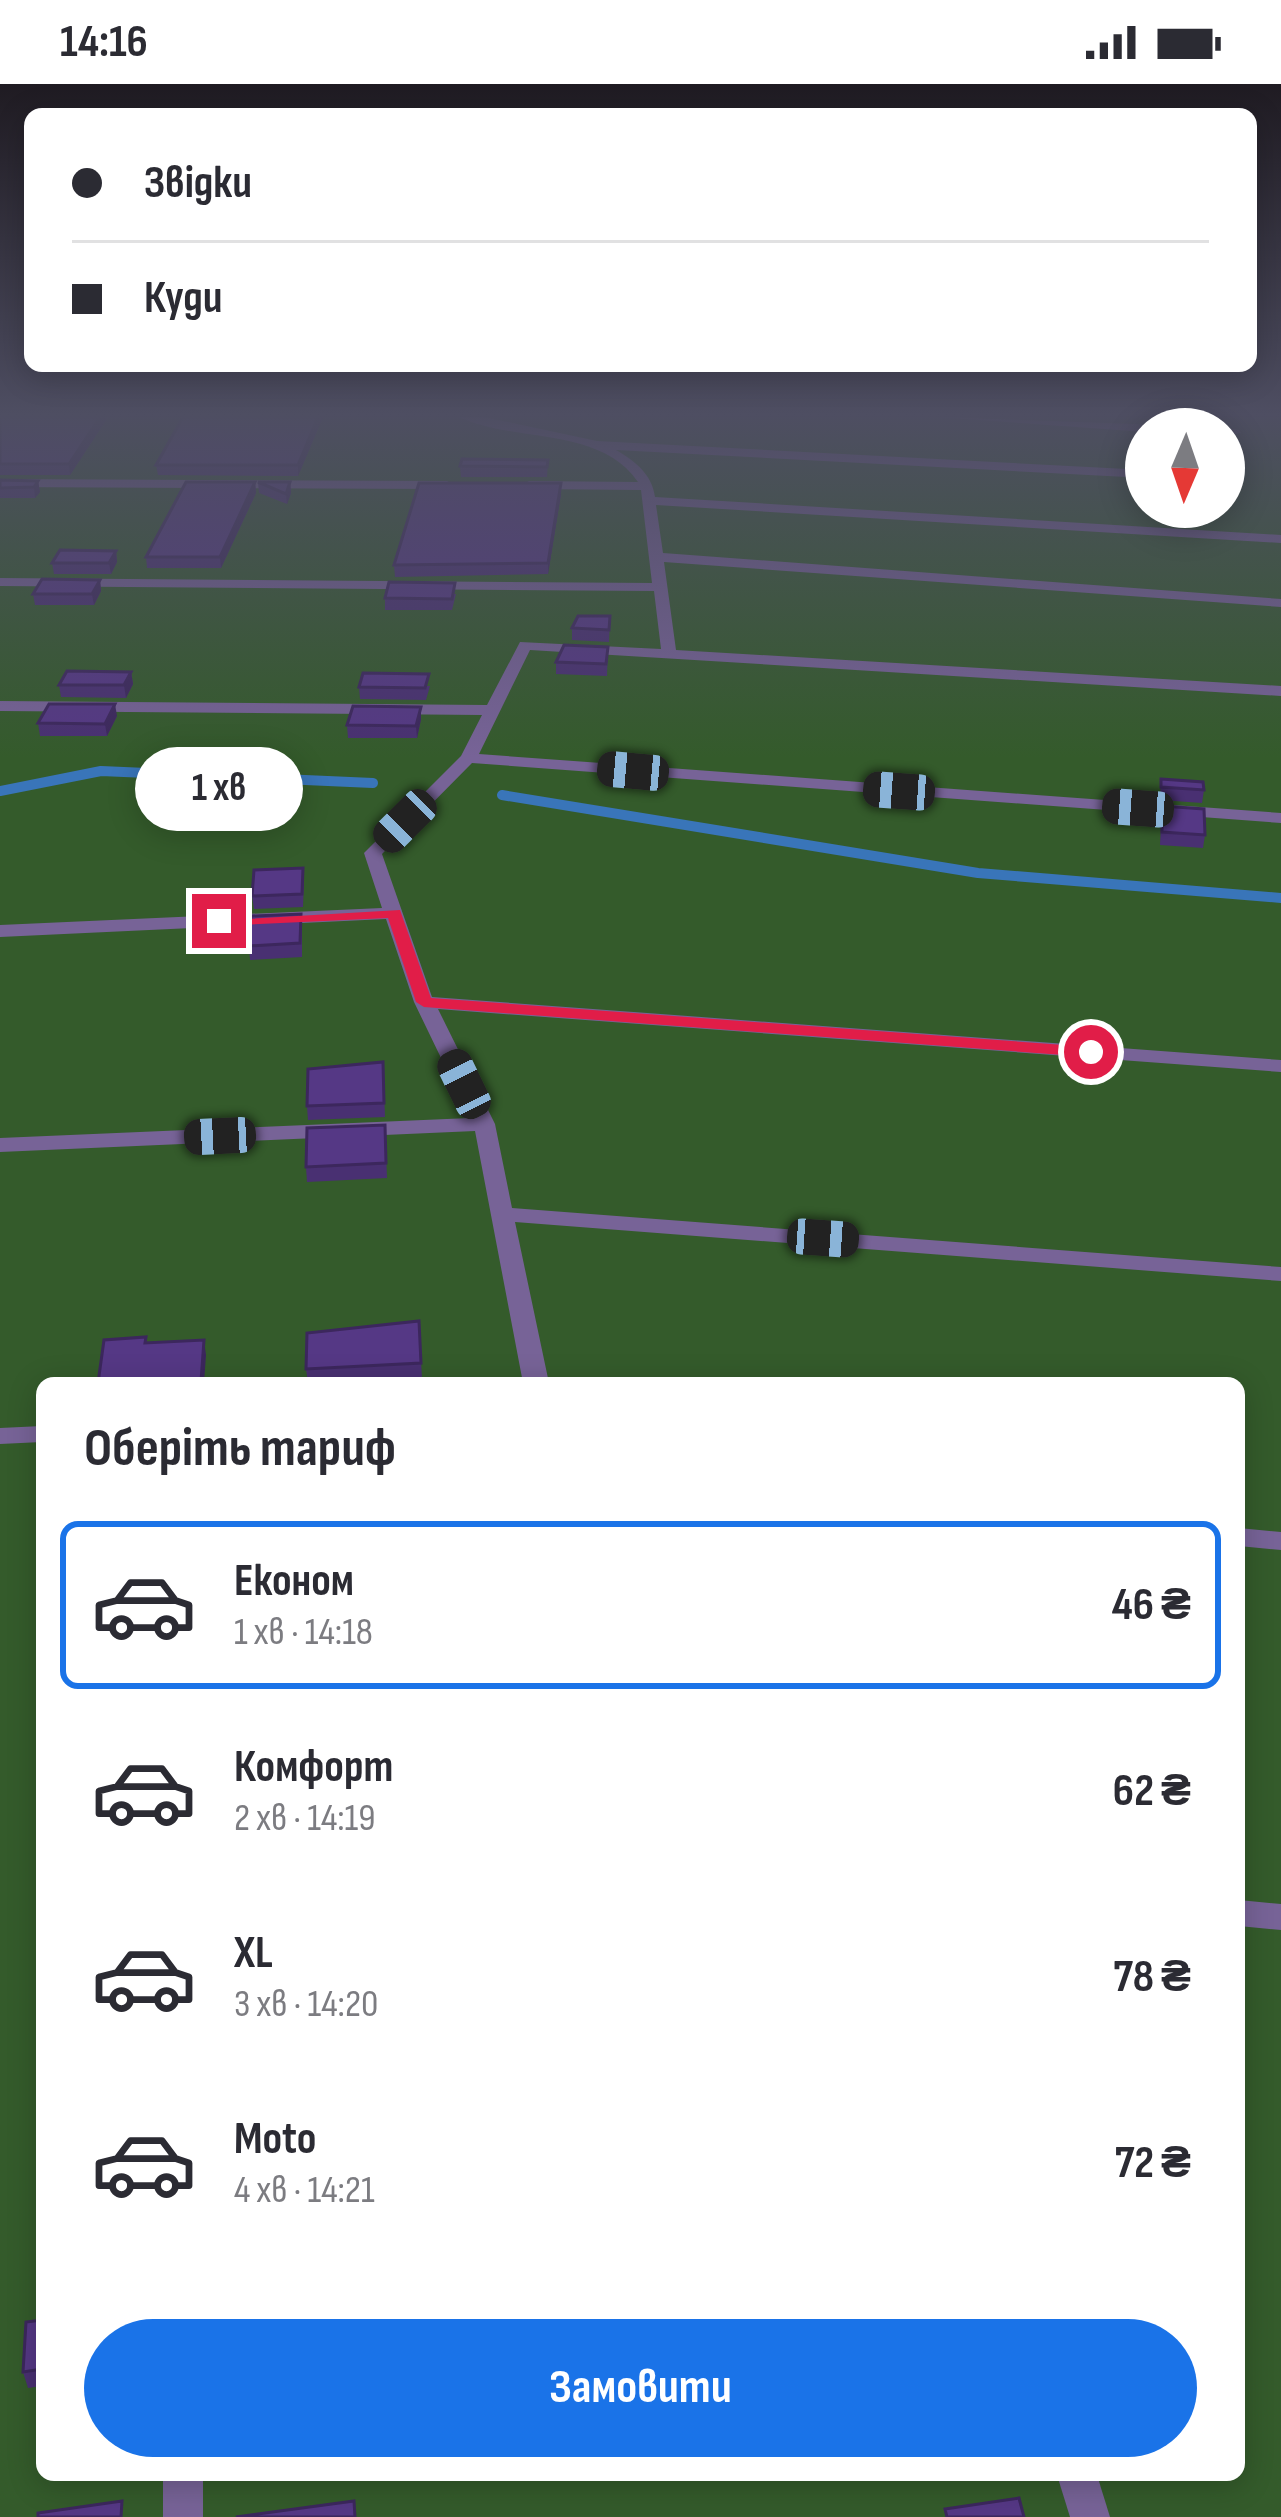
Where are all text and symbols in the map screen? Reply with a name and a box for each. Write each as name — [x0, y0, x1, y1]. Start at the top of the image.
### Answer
text: 14:16 — [60, 15, 148, 70]
text: Звідки — [144, 156, 252, 211]
text: Куди — [144, 271, 222, 326]
north arrow — [1125, 408, 1245, 528]
map controls — [1125, 408, 1245, 528]
callout: 1 хв — [135, 747, 303, 831]
car — [596, 750, 670, 792]
text: 1 хв — [192, 765, 246, 812]
car — [862, 771, 936, 811]
car — [367, 783, 443, 859]
car — [1101, 788, 1175, 828]
route end — [192, 894, 246, 948]
route start — [1064, 1025, 1118, 1079]
car — [432, 1044, 496, 1124]
car — [183, 1116, 257, 1156]
car — [786, 1218, 860, 1258]
text: Оберіть тариф — [84, 1416, 396, 1481]
icon: car — [90, 1551, 198, 1659]
text: Економ — [234, 1554, 354, 1609]
text: 46 ₴ — [1112, 1578, 1191, 1633]
text: 1 хв · 14:18 — [234, 1609, 373, 1656]
icon: car — [90, 1737, 198, 1845]
text: Комфорт — [234, 1740, 393, 1795]
text: 62 ₴ — [1113, 1764, 1191, 1819]
text: 2 хв · 14:19 — [234, 1795, 376, 1842]
icon: car — [90, 1923, 198, 2031]
text: XL — [234, 1926, 273, 1981]
text: 78 ₴ — [1113, 1950, 1191, 2005]
text: 3 хв · 14:20 — [234, 1981, 378, 2028]
icon: car — [90, 2109, 198, 2217]
text: Moto — [234, 2112, 316, 2167]
text: 72 ₴ — [1115, 2136, 1191, 2191]
text: 4 хв · 14:21 — [234, 2167, 375, 2214]
button: Замовити — [84, 2319, 1197, 2457]

